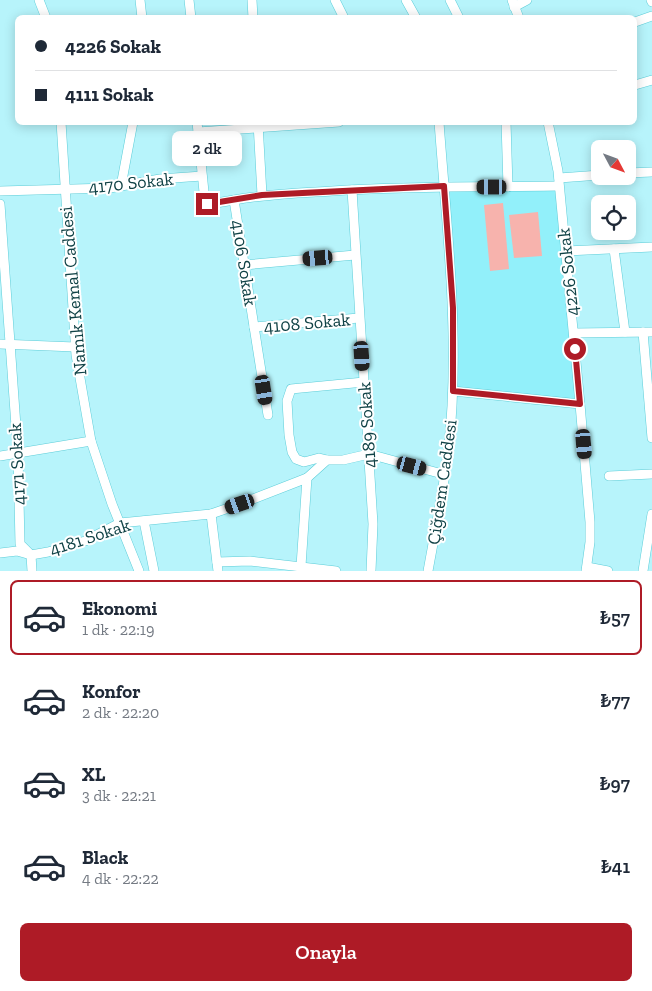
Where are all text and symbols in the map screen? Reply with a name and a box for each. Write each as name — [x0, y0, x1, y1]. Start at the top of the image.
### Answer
text: 4226 Sokak — [65, 35, 161, 58]
text: 4111 Sokak — [65, 83, 154, 106]
callout: 2 dk — [172, 132, 242, 166]
text: 2 dk — [192, 139, 222, 158]
north arrow — [591, 140, 636, 185]
map controls — [591, 140, 636, 240]
street label: 4170 Sokak — [87, 168, 175, 198]
car — [477, 180, 507, 195]
route end — [196, 193, 218, 215]
button: locate — [591, 195, 636, 240]
street label: Namık Kemal Caddesi — [55, 205, 91, 377]
street label: 4106 Sokak — [226, 218, 262, 308]
street label: 4226 Sokak — [552, 226, 584, 317]
car — [302, 249, 333, 267]
street label: 4108 Sokak — [263, 308, 352, 338]
route start — [564, 338, 586, 360]
car — [353, 341, 370, 371]
car — [254, 374, 273, 406]
street label: 4189 Sokak — [353, 381, 381, 469]
street label: Çiğdem Caddesi — [422, 418, 462, 546]
street label: 4171 Sokak — [4, 422, 30, 506]
car — [575, 428, 592, 460]
car — [395, 455, 428, 477]
car — [223, 492, 256, 516]
street label: 4181 Sokak — [47, 513, 134, 560]
icon: car — [22, 595, 67, 640]
text: Ekonomi — [82, 597, 157, 620]
text: ₺57 — [599, 606, 630, 629]
text: 1 dk · 22:19 — [82, 620, 154, 639]
icon: car — [22, 678, 67, 723]
text: Konfor — [82, 680, 141, 703]
text: ₺77 — [600, 689, 630, 712]
text: 2 dk · 22:20 — [82, 703, 159, 722]
icon: car — [22, 761, 67, 806]
text: XL — [82, 763, 105, 786]
text: ₺97 — [599, 772, 630, 795]
text: 3 dk · 22:21 — [82, 786, 156, 805]
icon: car — [22, 844, 67, 889]
text: Black — [82, 846, 128, 869]
text: ₺41 — [600, 855, 630, 878]
text: 4 dk · 22:22 — [82, 869, 159, 888]
button: Onayla — [20, 923, 632, 981]

